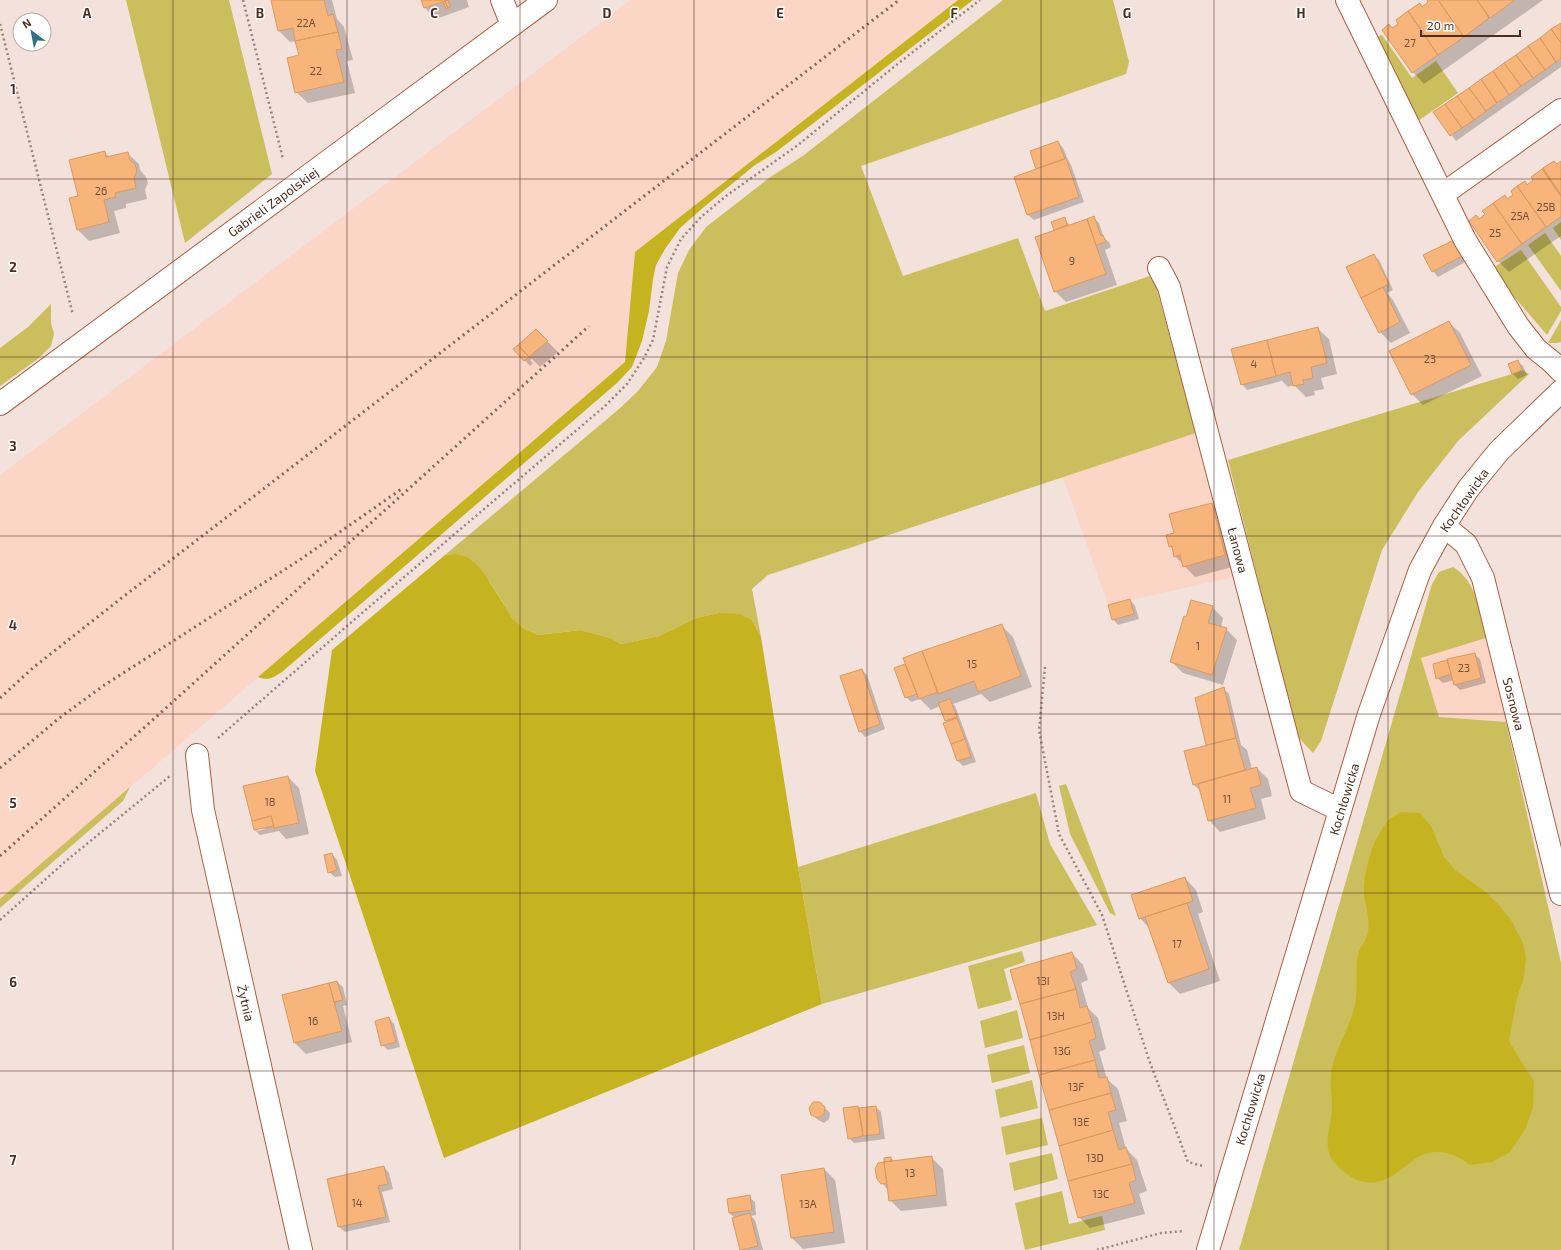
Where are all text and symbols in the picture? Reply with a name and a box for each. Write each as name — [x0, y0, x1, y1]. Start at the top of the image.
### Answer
text: A — [83, 5, 92, 21]
text: B — [256, 5, 264, 21]
text: C — [430, 5, 438, 21]
text: D — [603, 5, 612, 21]
text: E — [776, 5, 784, 21]
text: F — [950, 5, 958, 21]
text: G — [1123, 5, 1131, 21]
text: H — [1297, 5, 1306, 21]
north arrow — [12, 12, 52, 52]
scale bar — [1421, 12, 1520, 38]
text: N — [20, 15, 33, 31]
house number: 22A — [296, 16, 316, 29]
text: 20 m — [1427, 18, 1454, 32]
house number: 27 — [1404, 36, 1416, 49]
house number: 22 — [310, 64, 322, 77]
text: 1 — [10, 81, 16, 97]
street label: Gabrieli Zapolskiej — [225, 164, 321, 240]
house number: 26 — [95, 184, 107, 197]
house number: 25B — [1537, 200, 1556, 213]
house number: 25A — [1511, 209, 1530, 222]
house number: 25 — [1489, 226, 1501, 239]
house number: 9 — [1069, 254, 1075, 267]
text: 2 — [9, 259, 17, 275]
house number: 23 — [1424, 352, 1436, 365]
house number: 4 — [1251, 357, 1258, 370]
text: 3 — [9, 438, 17, 454]
street label: Kochłowicka — [1436, 465, 1492, 535]
street label: Łanowa — [1224, 525, 1252, 575]
text: 4 — [9, 617, 17, 633]
house number: 1 — [1196, 639, 1200, 652]
house number: 15 — [967, 657, 977, 670]
house number: 23 — [1458, 661, 1470, 674]
street label: Sosnowa — [1500, 676, 1528, 732]
street label: Kochłowicka — [1325, 761, 1363, 837]
house number: 11 — [1223, 792, 1231, 805]
text: 5 — [9, 795, 17, 811]
house number: 18 — [264, 795, 276, 808]
house number: 17 — [1172, 937, 1182, 950]
text: 6 — [9, 974, 17, 990]
house number: 13I — [1036, 974, 1050, 987]
street label: Żytnia — [234, 983, 258, 1023]
house number: 13H — [1047, 1009, 1065, 1022]
house number: 16 — [308, 1014, 318, 1027]
house number: 13G — [1053, 1044, 1071, 1057]
street label: Kochłowicka — [1231, 1071, 1269, 1147]
house number: 13F — [1068, 1080, 1084, 1093]
house number: 13E — [1073, 1115, 1089, 1128]
house number: 13D — [1086, 1151, 1104, 1164]
text: 7 — [10, 1152, 17, 1168]
house number: 13 — [905, 1166, 915, 1179]
house number: 13C — [1093, 1187, 1109, 1200]
house number: 14 — [351, 1196, 363, 1209]
house number: 13A — [799, 1197, 817, 1210]

